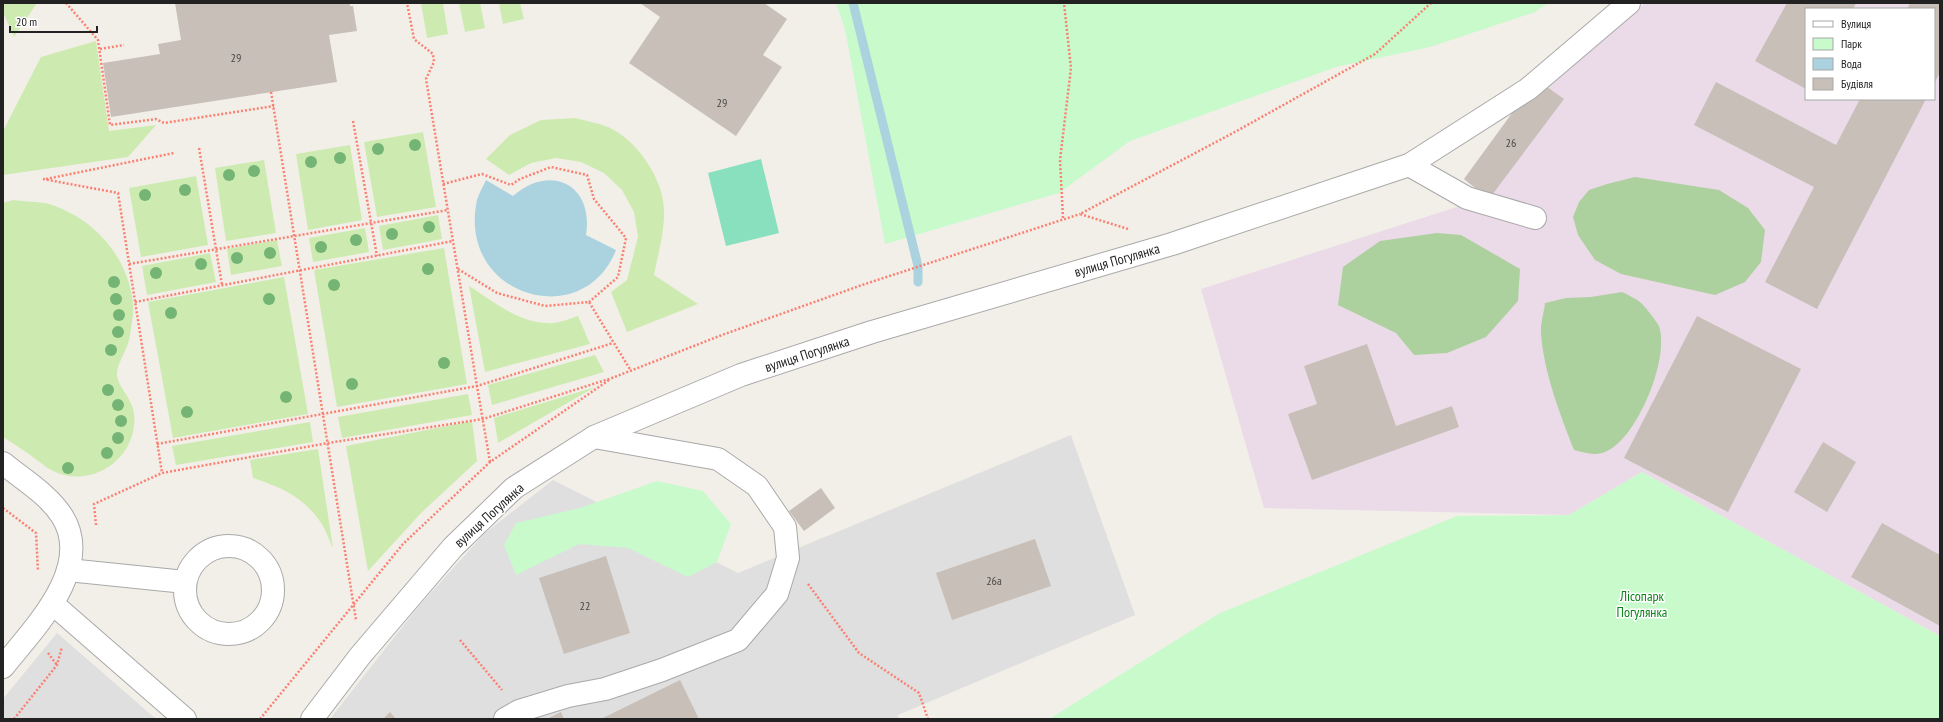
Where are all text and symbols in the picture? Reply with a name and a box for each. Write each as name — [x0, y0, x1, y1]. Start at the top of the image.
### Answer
scale bar — [10, 8, 97, 34]
legend — [1805, 8, 1935, 100]
text: 20 m — [16, 14, 37, 29]
text: Вулиця — [1841, 16, 1871, 31]
text: Парк — [1841, 36, 1862, 51]
house number: 29 — [231, 50, 241, 65]
text: Вода — [1841, 56, 1862, 71]
text: Будівля — [1841, 76, 1873, 91]
house number: 29 — [717, 95, 727, 110]
house number: 26 — [1506, 135, 1516, 150]
street label: вулиця Погулянка — [1072, 239, 1162, 281]
street label: вулиця Погулянка — [762, 332, 852, 376]
street label: вулиця Погулянка — [450, 479, 528, 551]
house number: 26а — [986, 573, 1002, 588]
park label: Лісопарк Погулянка — [1617, 587, 1667, 621]
house number: 22 — [580, 598, 590, 613]

